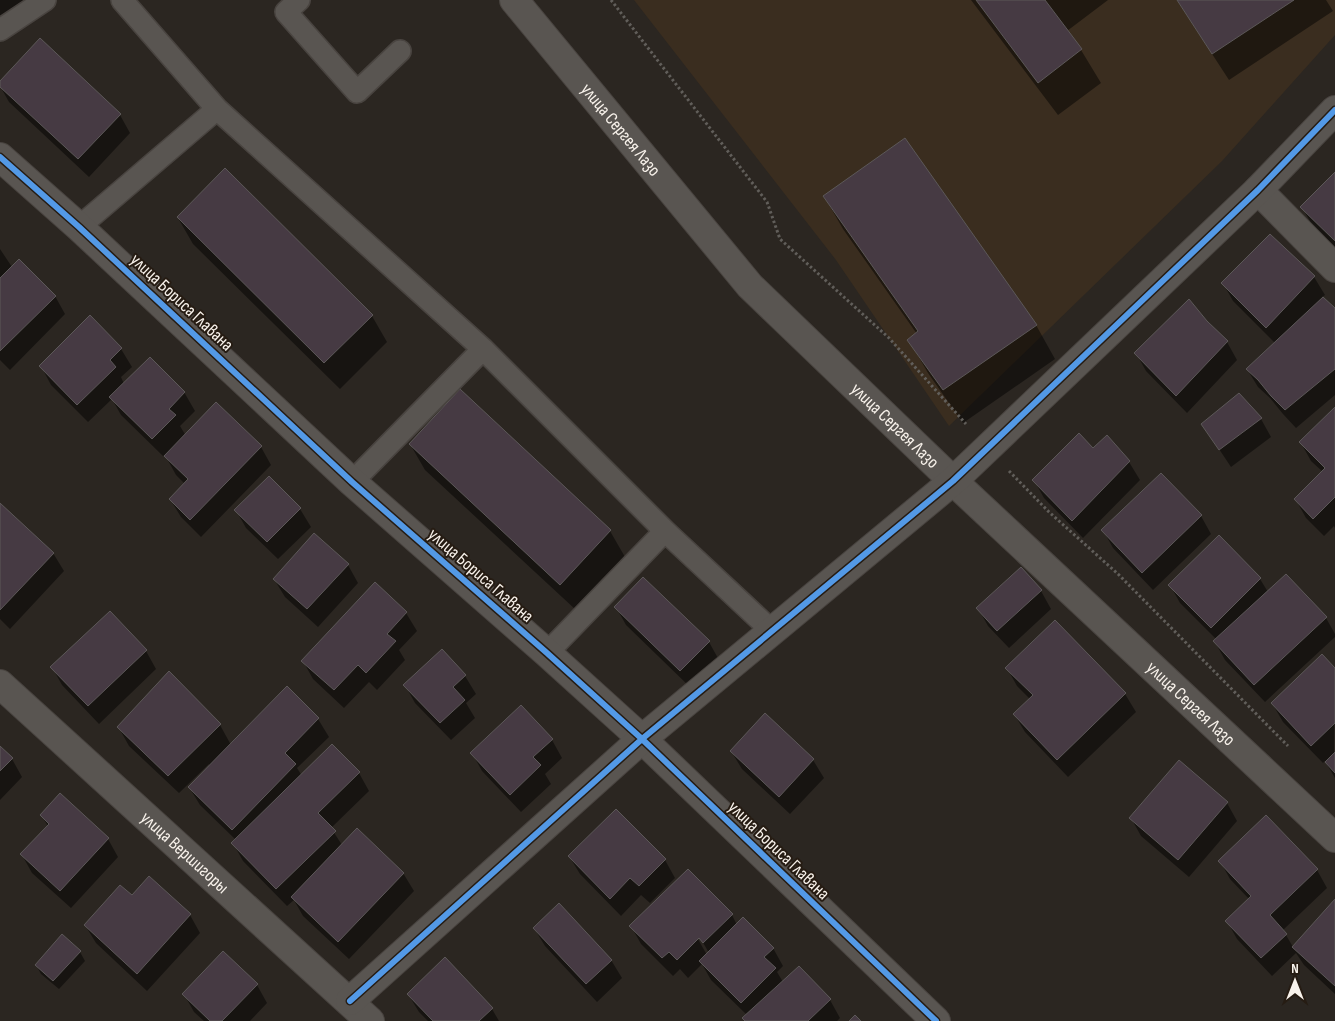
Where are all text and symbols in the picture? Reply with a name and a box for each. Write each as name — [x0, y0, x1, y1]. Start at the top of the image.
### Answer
street label: улица Сергея Лазо — [576, 79, 665, 181]
street label: улица Бориса Главана — [126, 249, 237, 355]
street label: улица Сергея Лазо — [846, 379, 943, 473]
street label: улица Бориса Главана — [424, 524, 538, 627]
street label: улица Сергея Лазо — [1142, 657, 1239, 750]
street label: улица Бориса Главана — [724, 797, 834, 904]
street label: улица Вершигоры — [136, 807, 233, 898]
north arrow — [1270, 956, 1320, 1006]
text: N — [1291, 960, 1299, 977]

